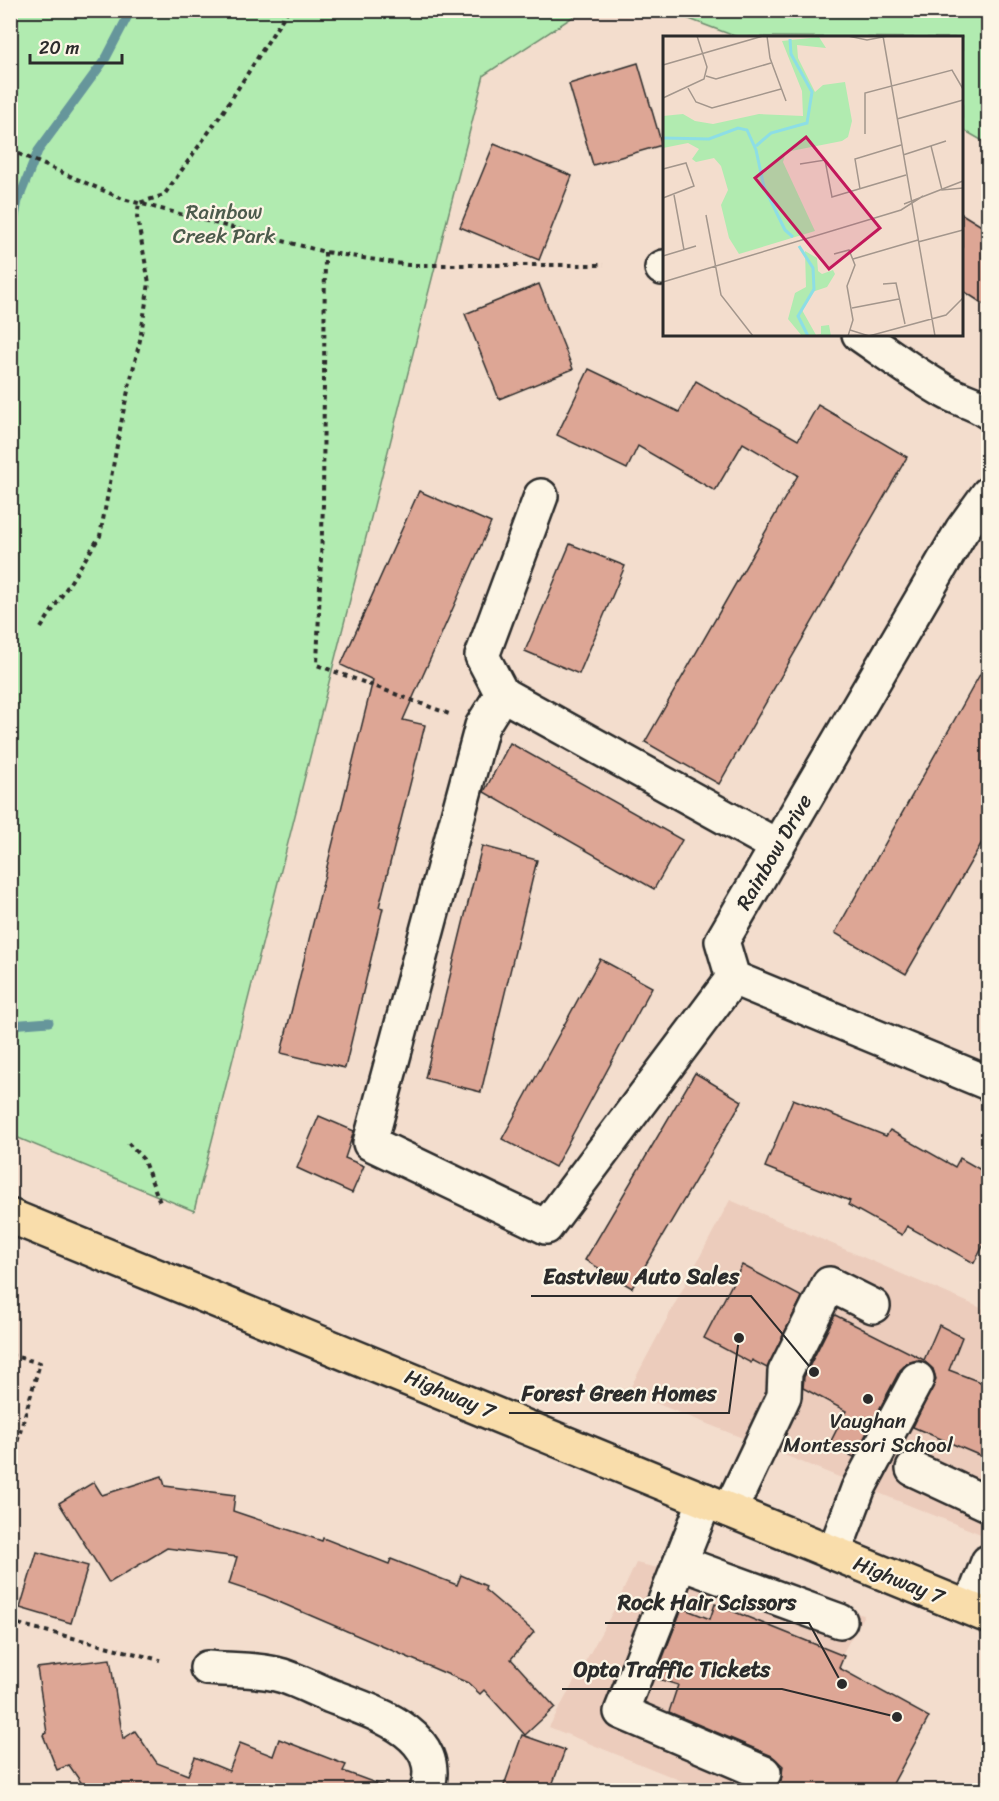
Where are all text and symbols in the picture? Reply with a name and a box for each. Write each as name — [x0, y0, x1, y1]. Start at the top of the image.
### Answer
scale bar — [30, 27, 122, 65]
text: 20 m — [39, 32, 79, 64]
inset map — [663, 36, 963, 336]
park label: Rainbow Creek Park — [173, 193, 276, 255]
street label: Rainbow Drive — [725, 786, 823, 918]
callout: Eastview Auto Sales — [531, 1256, 751, 1296]
text: Eastview Auto Sales — [543, 1257, 740, 1296]
street label: Highway 7 — [399, 1358, 503, 1431]
callout: Forest Green Homes — [509, 1373, 729, 1413]
text: Forest Green Homes — [521, 1374, 717, 1413]
marker: Vaughan Montessori School — [861, 1392, 875, 1406]
place label: Vaughan Montessori School — [783, 1402, 954, 1464]
street label: Highway 7 — [848, 1544, 952, 1616]
callout: Rock Hair Scissors — [605, 1583, 809, 1623]
text: Rock Hair Scissors — [617, 1583, 797, 1622]
callout: Opta Traffic Tickets — [562, 1649, 782, 1689]
text: Opta Traffic Tickets — [574, 1650, 771, 1689]

